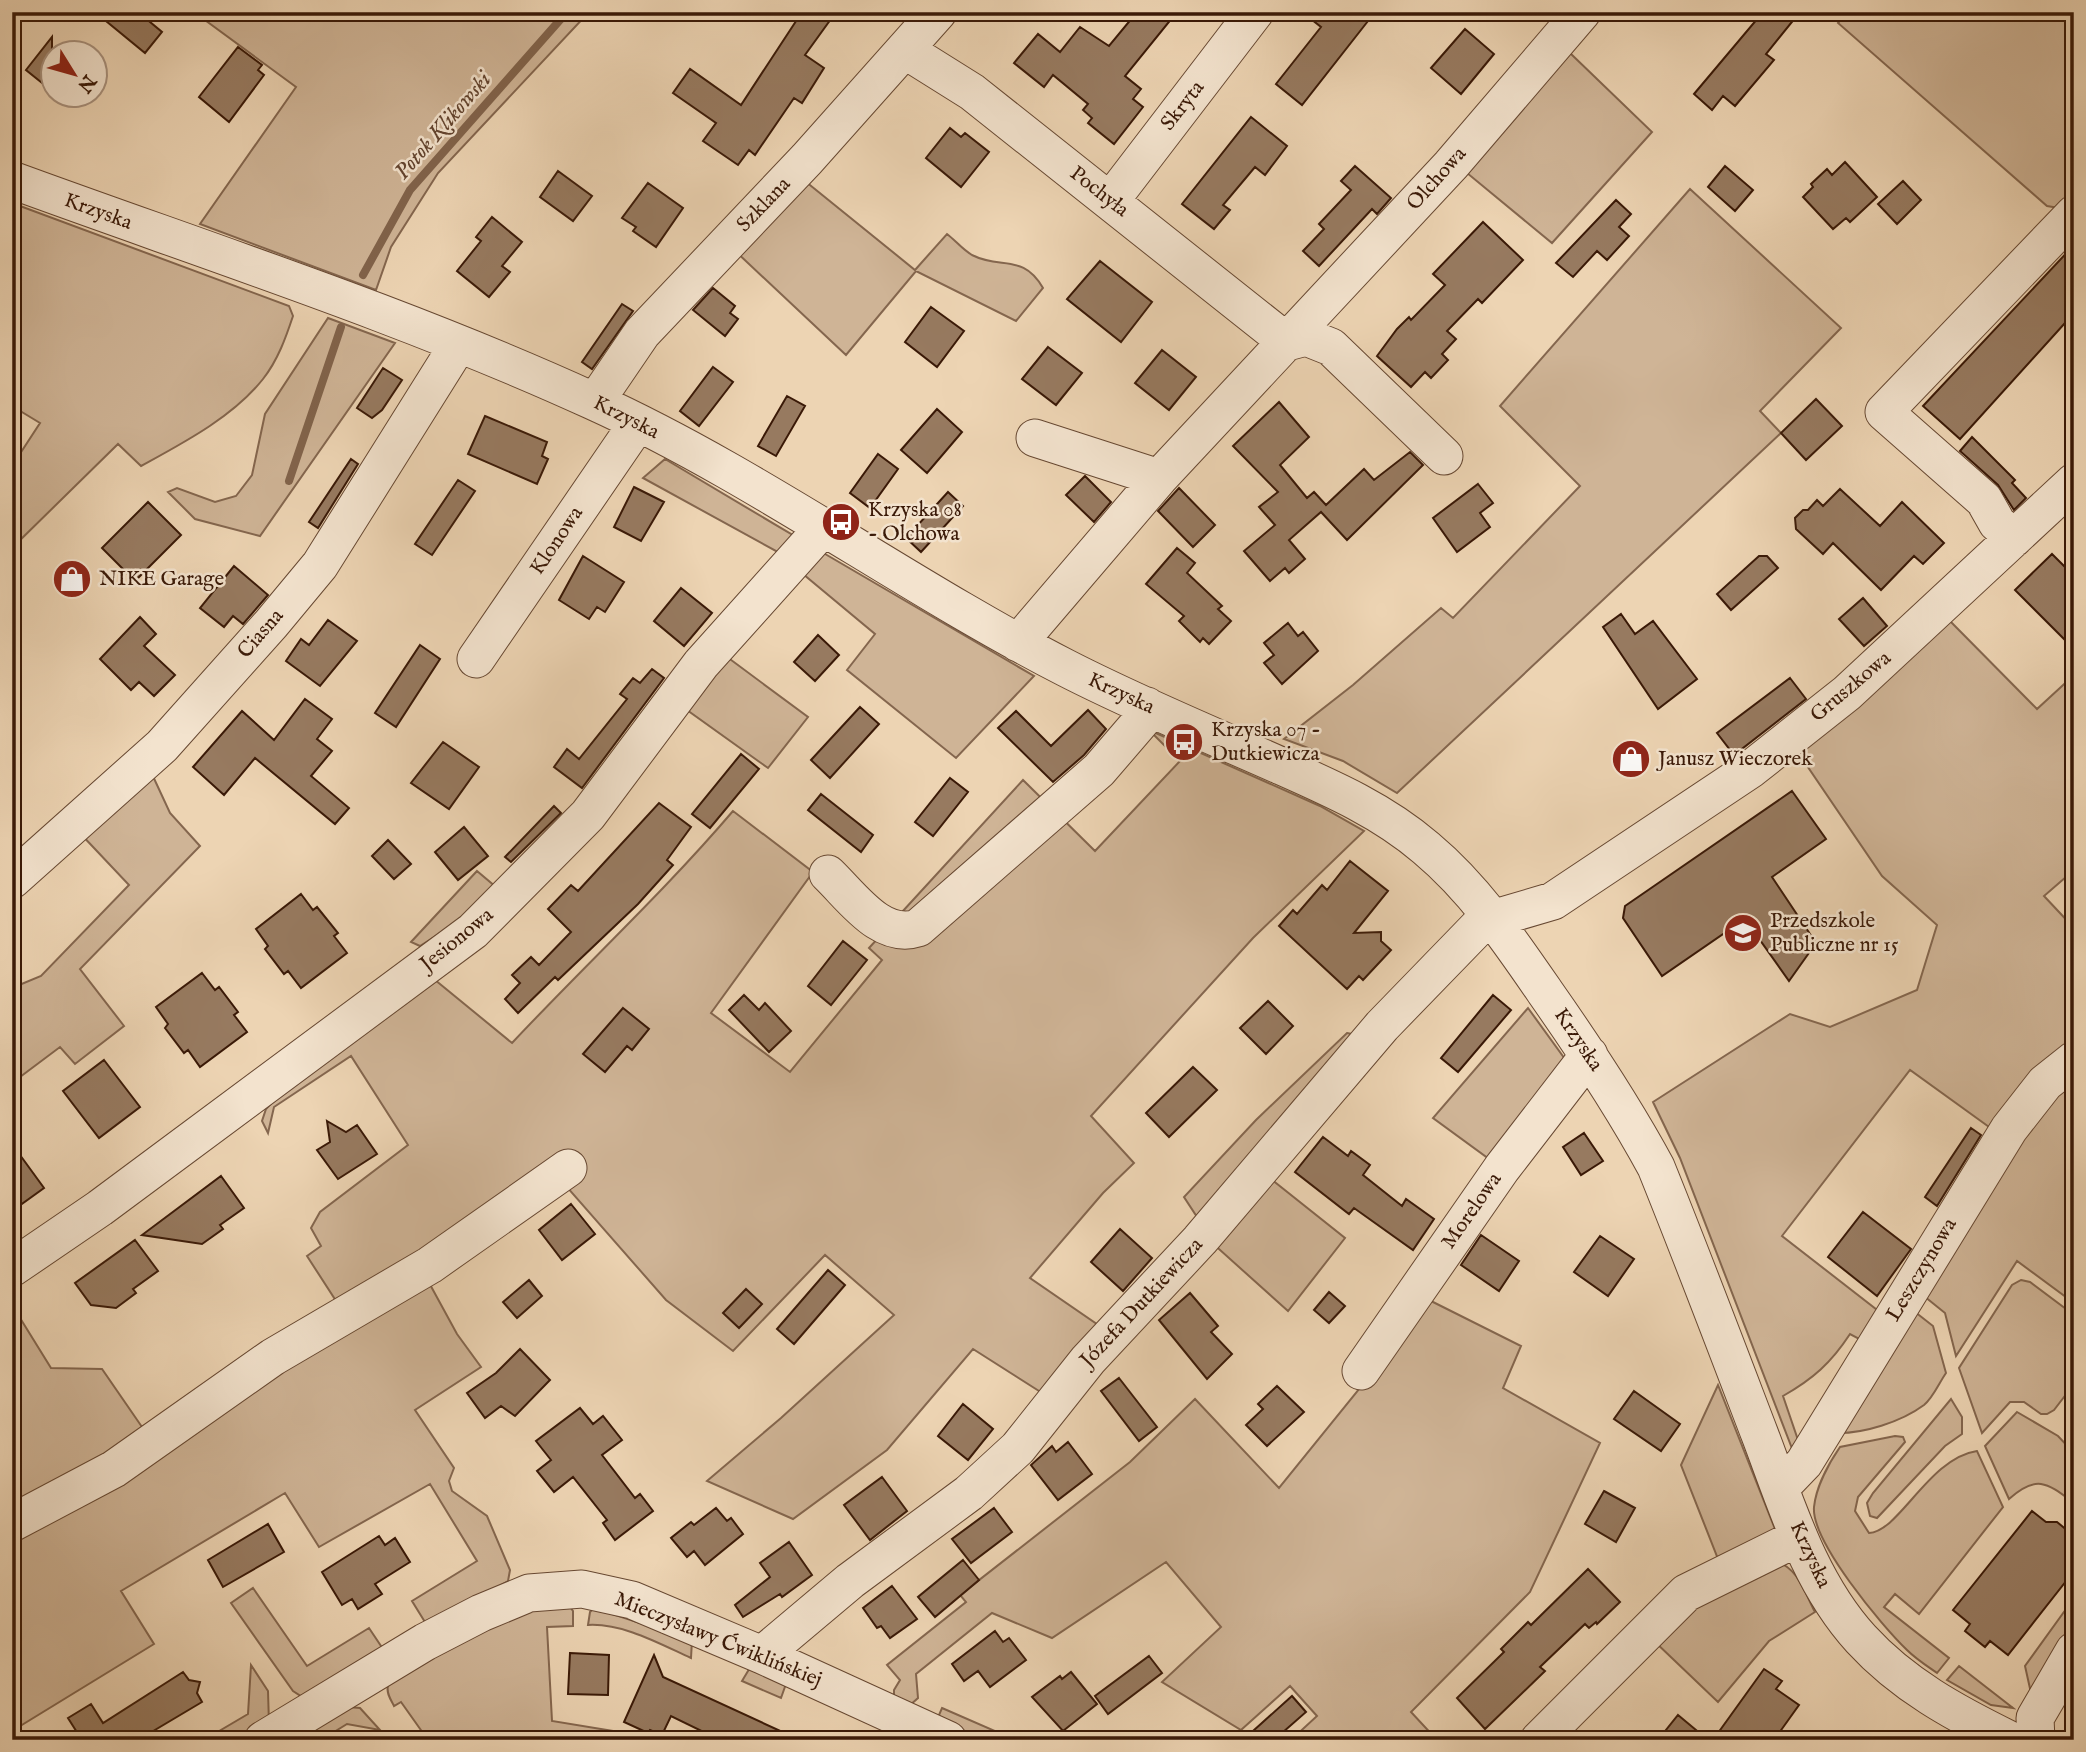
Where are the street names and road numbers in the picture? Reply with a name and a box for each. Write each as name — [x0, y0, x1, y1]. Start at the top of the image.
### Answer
street label: Skryta — [1155, 75, 1212, 137]
street label: Olchowa — [1401, 141, 1473, 217]
street label: Pochyła — [1064, 160, 1135, 224]
street label: Szklana — [731, 171, 798, 238]
street label: Krzyska — [60, 187, 137, 237]
street label: Krzyska — [588, 390, 664, 446]
street label: Klonowa — [524, 501, 590, 581]
street label: Ciasna — [232, 603, 291, 664]
street label: Gruszkowa — [1805, 645, 1898, 729]
street label: Krzyska — [1083, 667, 1160, 722]
street label: Jesionowa — [413, 902, 500, 979]
street label: Krzyska — [1547, 1003, 1609, 1078]
street label: Morelowa — [1436, 1167, 1509, 1255]
street label: Leszczynowa — [1881, 1213, 1964, 1327]
street label: Józefa Dutkiewicza — [1073, 1232, 1210, 1375]
street label: Krzyska — [1783, 1517, 1838, 1594]
street label: Mieczysławy Ćwiklińskiej — [610, 1585, 826, 1694]

